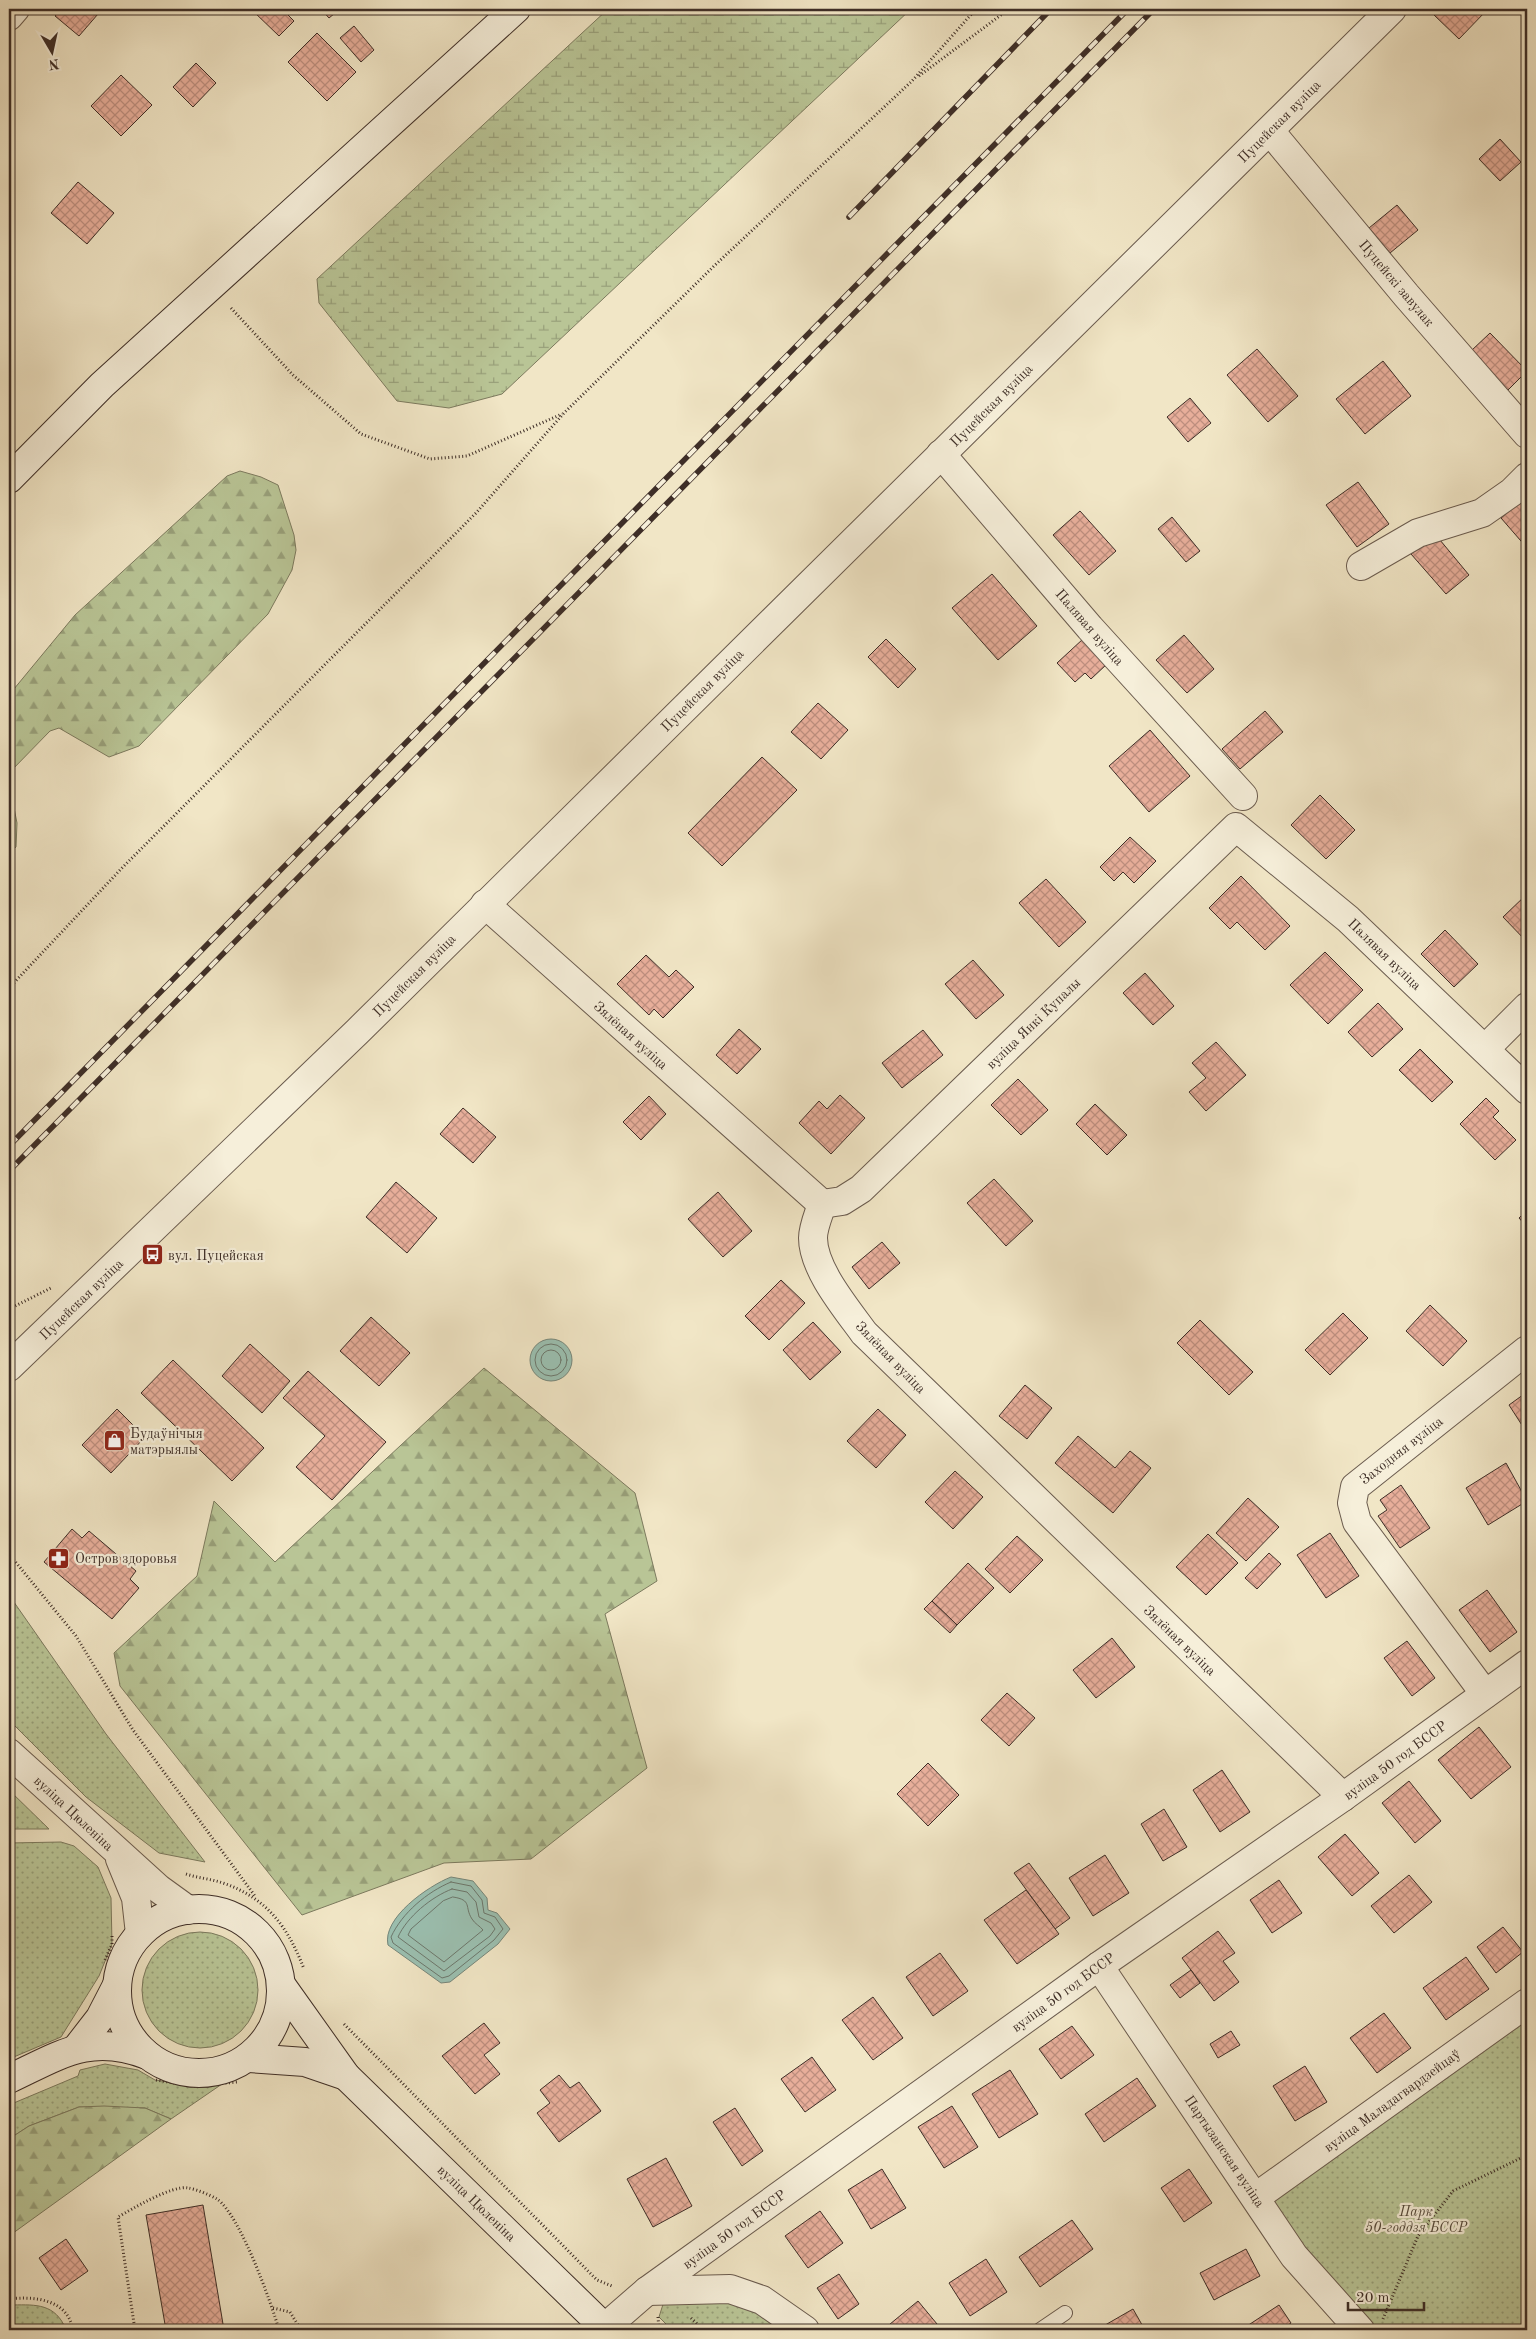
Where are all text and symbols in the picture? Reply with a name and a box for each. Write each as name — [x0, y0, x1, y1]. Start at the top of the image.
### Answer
north arrow — [28, 28, 78, 78]
text: N — [47, 56, 60, 72]
street label: Пуцейская вуліца — [1236, 78, 1324, 166]
street label: Пуцейскі завулак — [1356, 238, 1436, 330]
street label: Пуцейская вуліца — [948, 362, 1036, 450]
street label: Палявая вуліца — [1053, 587, 1126, 668]
street label: Пуцейская вуліца — [659, 647, 747, 735]
street label: Палявая вуліца — [1345, 916, 1424, 993]
street label: Пуцейская вуліца — [371, 932, 459, 1020]
street label: вуліца Янкі Купалы — [984, 976, 1083, 1072]
street label: Зялёная вуліца — [591, 999, 670, 1072]
bus stop icon: вул. Пуцейская — [140, 1243, 164, 1267]
place label: вул. Пуцейская — [168, 1249, 264, 1263]
street label: Пуцейская вуліца — [37, 1256, 126, 1343]
street label: Зялёная вуліца — [853, 1319, 928, 1396]
street label: Заходняя вуліца — [1358, 1414, 1446, 1487]
place label: Будаўнічыя матэрыялы — [130, 1427, 203, 1457]
shop icon: Будаўнічыя матэрыялы — [102, 1429, 126, 1453]
pharmacy icon: Остров здоровья — [47, 1546, 71, 1570]
place label: Остров здоровья — [75, 1552, 177, 1566]
street label: Зялёная вуліца — [1141, 1603, 1218, 1678]
street label: вуліца 50 год БССР — [1341, 1719, 1450, 1803]
street label: вуліца Цюленіна — [31, 1774, 116, 1854]
street label: вуліца 50 год БССР — [1009, 1951, 1118, 2035]
street label: вуліца Маладагвардзейцаў — [1322, 2046, 1464, 2155]
street label: Партызанская вуліца — [1182, 2093, 1267, 2210]
street label: вуліца Цюленіна — [434, 2163, 518, 2244]
street label: вуліца 50 год БССР — [680, 2188, 789, 2272]
park label: Парк 50-годдзя БССР — [1365, 2205, 1468, 2235]
scale bar — [1348, 2279, 1425, 2311]
text: 20 m — [1356, 2291, 1390, 2306]

